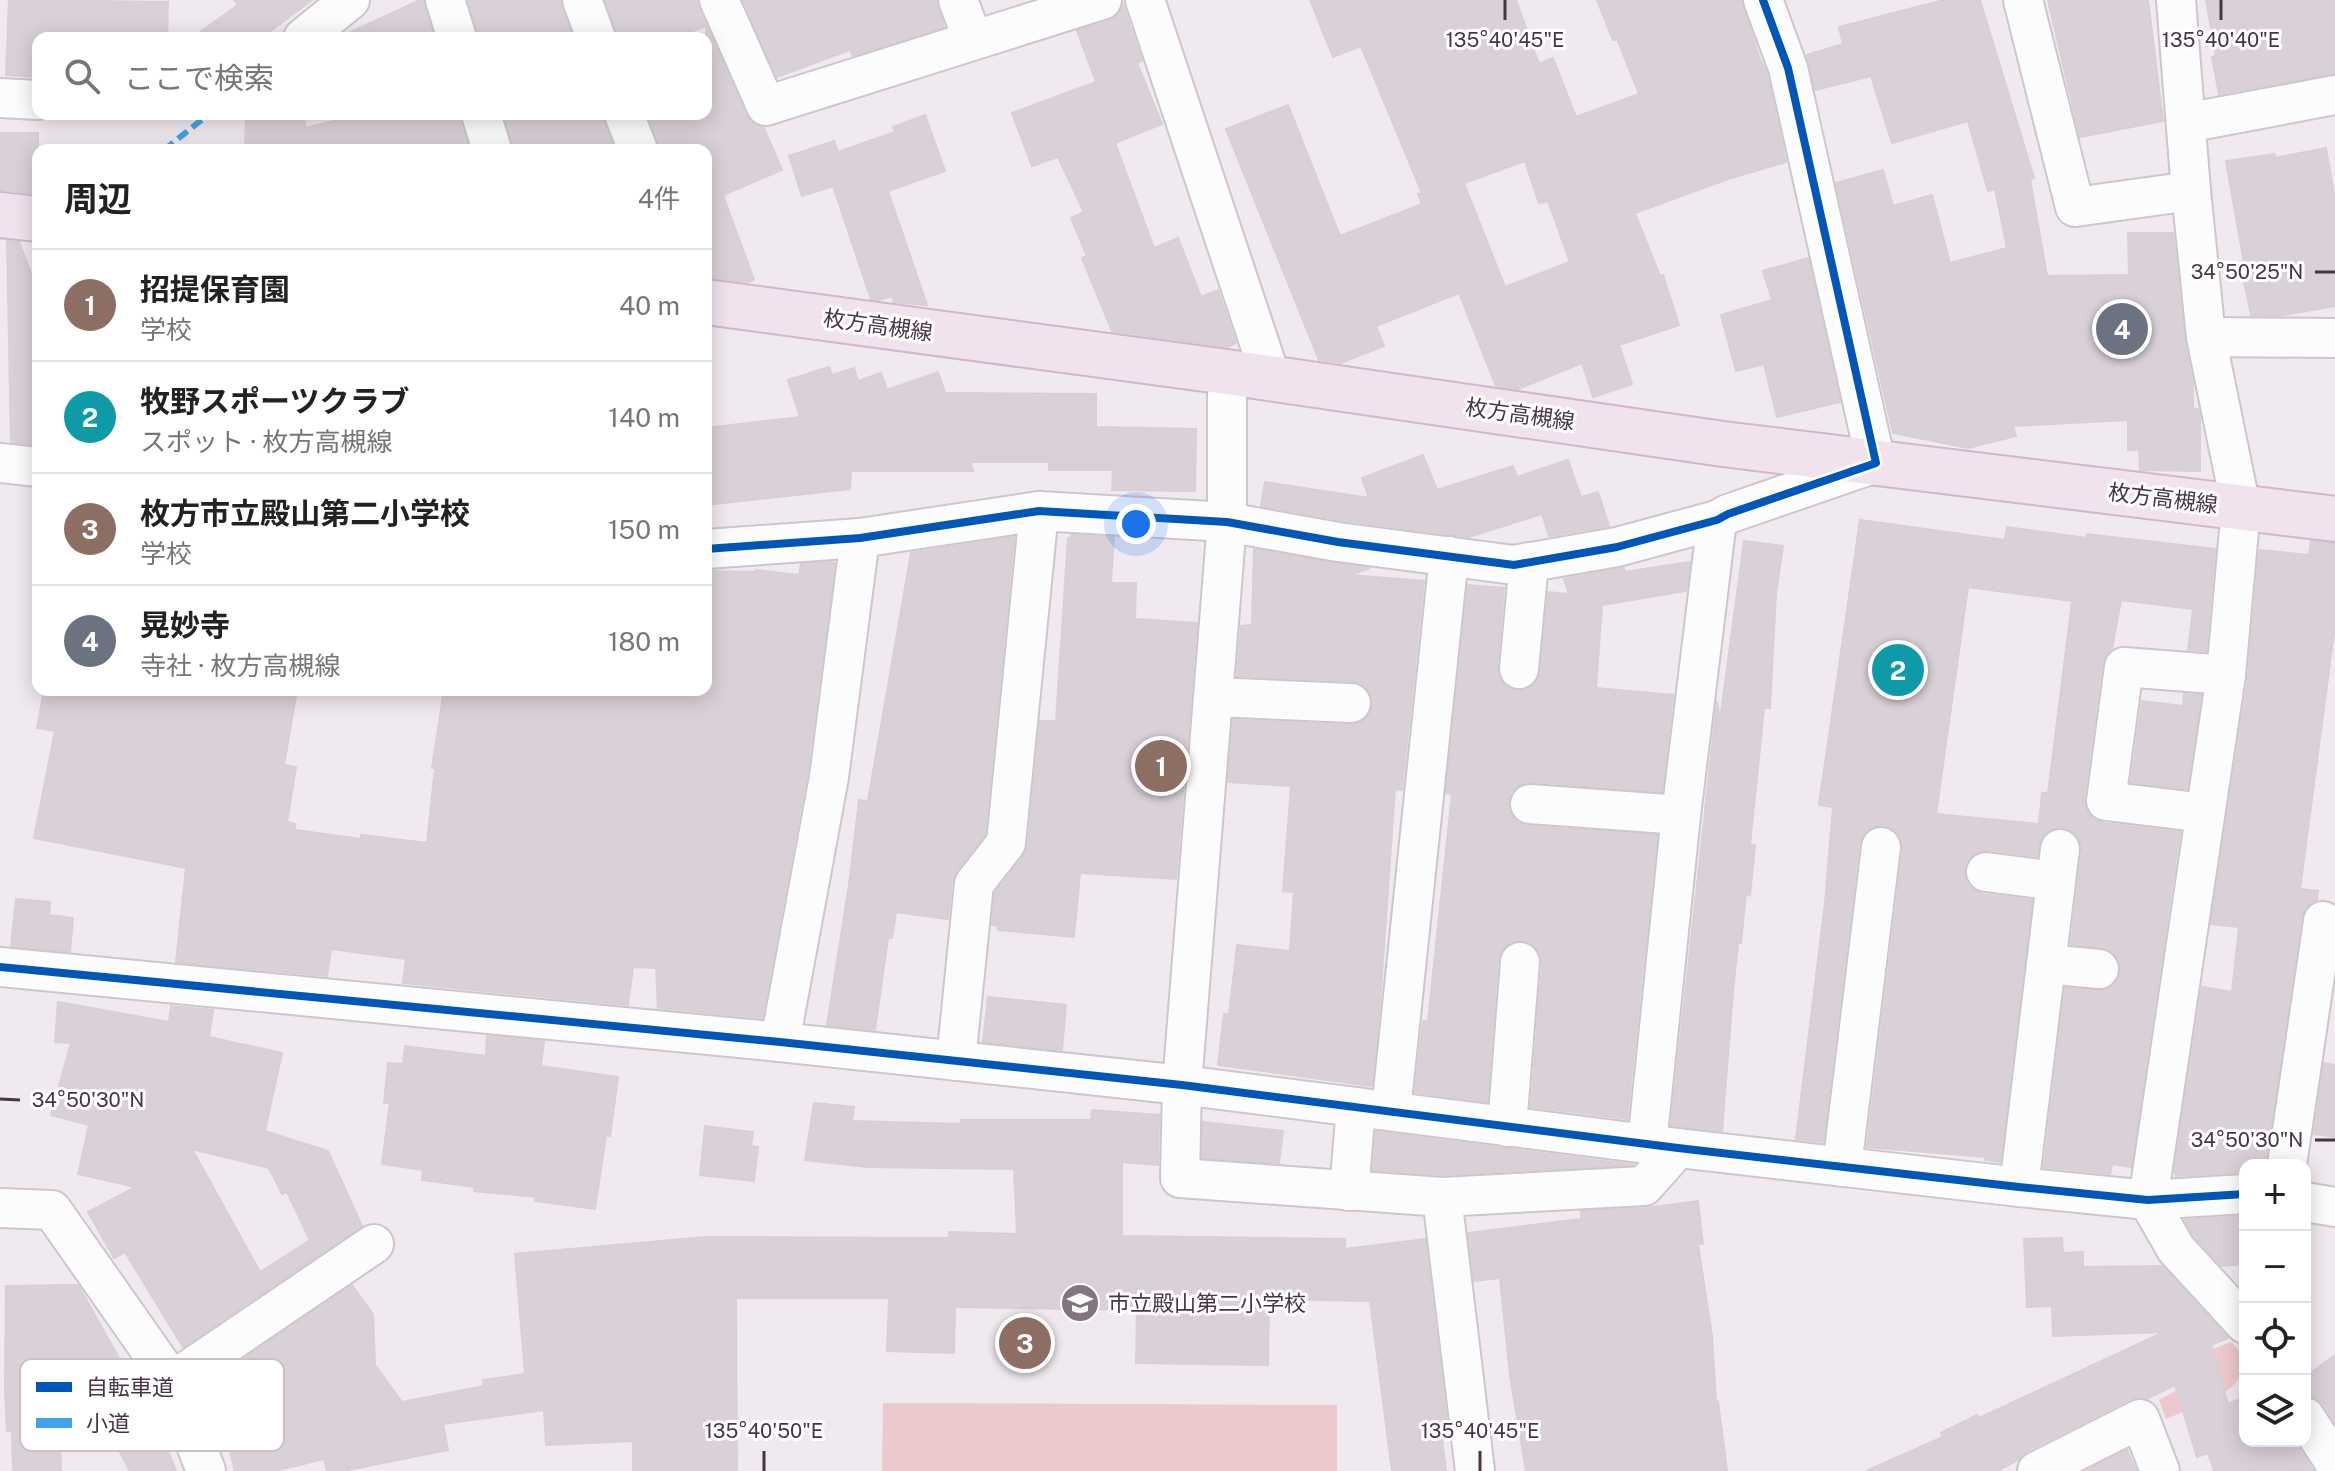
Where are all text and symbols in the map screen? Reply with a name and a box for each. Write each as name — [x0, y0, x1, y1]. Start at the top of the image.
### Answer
text: 135°40'45"E — [1446, 28, 1564, 52]
text: 135°40'40"E — [2162, 28, 2280, 52]
search box — [32, 32, 712, 120]
icon: search — [60, 54, 104, 98]
text: ここで検索 — [124, 60, 274, 96]
text: 周辺 — [64, 179, 132, 219]
text: 4件 — [638, 183, 680, 214]
text: 34°50'25"N — [2191, 260, 2303, 284]
text: 招提保育園 — [140, 271, 290, 307]
text: 1 — [84, 290, 96, 321]
text: 40 m — [619, 290, 680, 321]
pin: 4 — [2096, 299, 2148, 359]
street label: 枚方高槻線 — [822, 304, 934, 346]
text: 学校 — [140, 314, 192, 345]
text: 牧野スポーツクラブ — [140, 383, 409, 419]
street label: 枚方高槻線 — [1464, 393, 1576, 435]
text: 2 — [82, 402, 98, 433]
text: 140 m — [608, 402, 680, 433]
text: スポット · 枚方高槻線 — [140, 426, 392, 457]
street label: 枚方高槻線 — [2107, 478, 2219, 518]
text: 枚方市立殿山第二小学校 — [140, 495, 470, 531]
your location — [1116, 504, 1156, 544]
text: 3 — [81, 514, 99, 545]
text: 150 m — [608, 514, 680, 545]
text: 学校 — [140, 538, 192, 569]
text: 晃妙寺 — [140, 607, 230, 643]
text: 4 — [81, 626, 99, 657]
text: 180 m — [608, 626, 680, 657]
pin: 2 — [1872, 640, 1924, 700]
text: 寺社 · 枚方高槻線 — [140, 650, 340, 681]
pin: 1 — [1135, 736, 1187, 796]
text: 34°50'30"N — [32, 1088, 144, 1112]
text: 34°50'30"N — [2191, 1128, 2303, 1152]
map controls — [2239, 1159, 2311, 1447]
button: + — [2239, 1159, 2311, 1231]
button: − — [2239, 1231, 2311, 1303]
school or university icon: 市立殿山第二小学校 — [1059, 1282, 1101, 1324]
place label: 市立殿山第二小学校 — [1108, 1290, 1306, 1316]
button: locate — [2239, 1303, 2311, 1375]
pin: 3 — [999, 1313, 1051, 1373]
legend — [20, 1359, 284, 1451]
text: 自転車道 — [86, 1374, 174, 1400]
button: layers — [2239, 1375, 2311, 1447]
text: 小道 — [86, 1410, 130, 1436]
text: 135°40'50"E — [705, 1419, 823, 1443]
text: 135°40'45"E — [1421, 1419, 1539, 1443]

